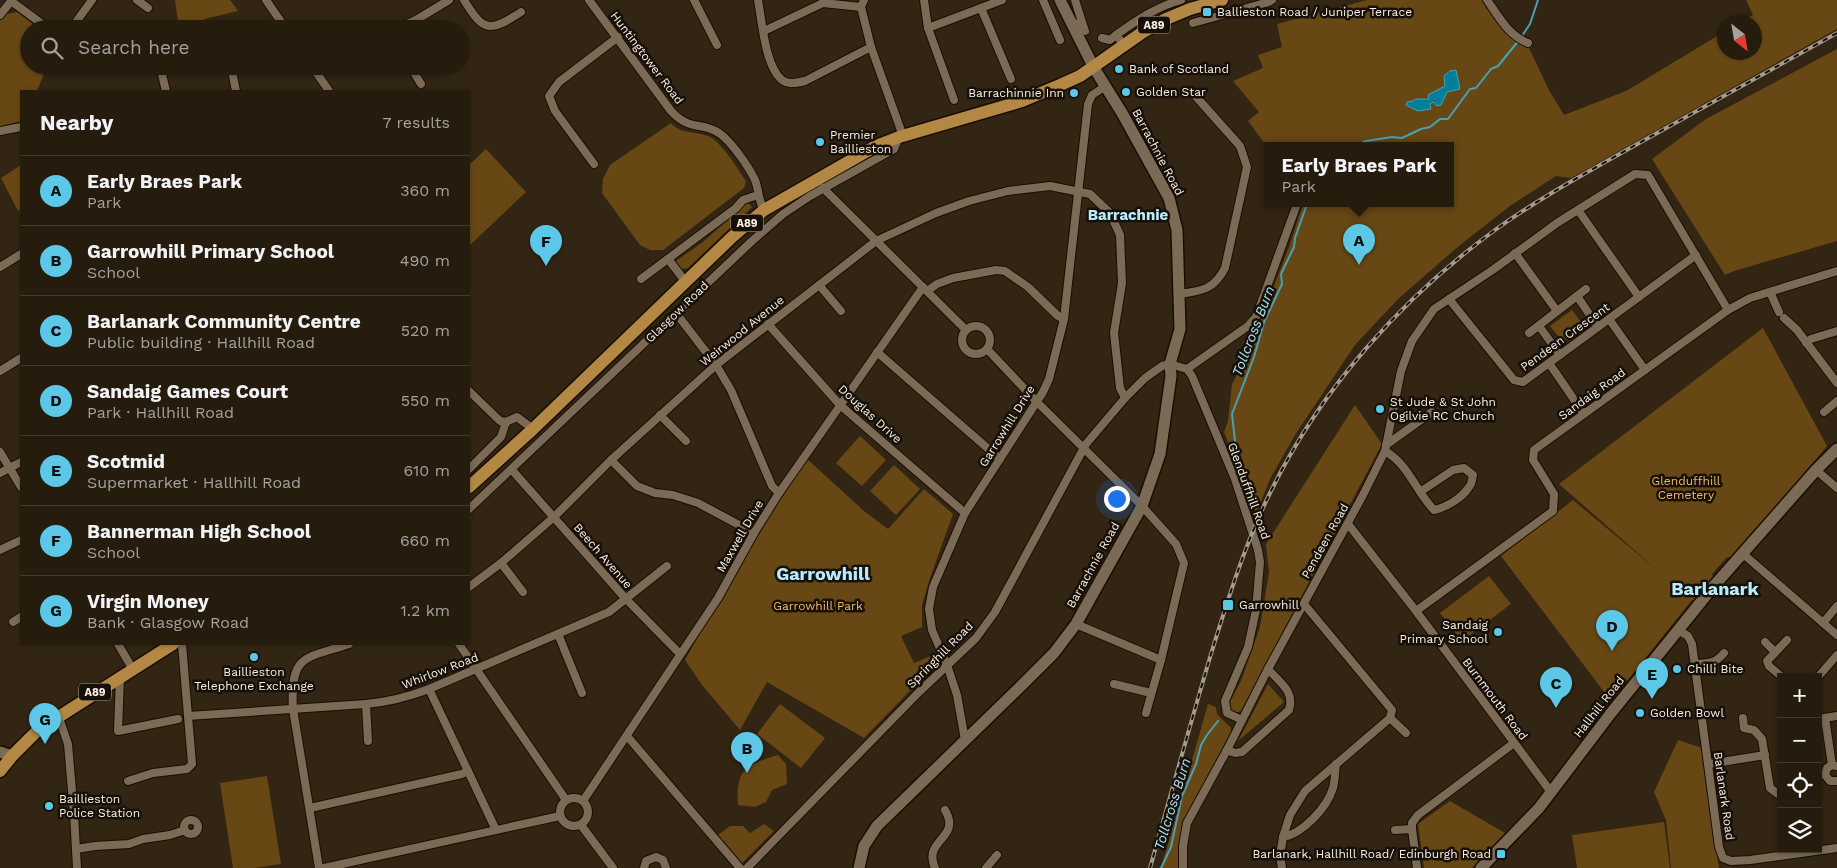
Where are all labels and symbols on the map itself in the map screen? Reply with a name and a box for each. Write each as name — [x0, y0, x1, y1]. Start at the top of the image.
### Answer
place label: Ballieston Road / Juniper Terrace — [1217, 5, 1412, 19]
marker: Ballieston Road / Juniper Terrace — [1201, 6, 1213, 18]
street label: Huntingtower Road — [608, 9, 686, 107]
north arrow — [1717, 15, 1762, 60]
road number: A89 — [1138, 16, 1170, 34]
place label: Bank of Scotland — [1129, 62, 1229, 76]
marker: Bank of Scotland — [1113, 63, 1125, 75]
place label: Golden Star — [1136, 85, 1206, 99]
place label: Barrachinnie Inn — [968, 86, 1064, 100]
marker: Golden Star — [1120, 86, 1132, 98]
marker: Barrachinnie Inn — [1068, 87, 1080, 99]
street label: Barrachnie Road — [1129, 106, 1187, 198]
place label: Premier Baillieston — [830, 128, 891, 156]
marker: Premier Baillieston — [814, 136, 826, 148]
district label: Barrachnie — [1088, 206, 1169, 224]
road number: A89 — [731, 214, 763, 232]
pin: A — [1343, 224, 1375, 265]
pin: F — [530, 225, 562, 266]
street label: Glasgow Road — [643, 278, 711, 346]
water label: Tollcross Burn — [1229, 284, 1277, 378]
street label: Weirwood Avenue — [697, 293, 787, 369]
street label: Pendeen Crescent — [1518, 300, 1612, 374]
street label: Sandaig Road — [1556, 365, 1628, 423]
street label: Douglas Drive — [835, 382, 905, 446]
street label: Garrowhill Drive — [976, 383, 1038, 469]
place label: St Jude & St John Ogilvie RC Church — [1390, 395, 1496, 423]
marker: St Jude & St John Ogilvie RC Church — [1374, 403, 1386, 415]
street label: Glenduffhill Road — [1225, 441, 1273, 541]
park label: Glenduffhill Cemetery — [1651, 474, 1721, 502]
your location — [1104, 486, 1130, 512]
street label: Maxwell Drive — [714, 497, 766, 575]
street label: Pendeen Road — [1299, 501, 1351, 581]
street label: Barrachnie Road — [1064, 520, 1122, 610]
street label: Beech Avenue — [571, 521, 635, 592]
district label: Garrowhill — [776, 563, 870, 584]
district label: Barlanark — [1671, 578, 1760, 599]
marker: Garrowhill — [1221, 598, 1235, 612]
place label: Garrowhill — [1239, 598, 1299, 612]
park label: Garrowhill Park — [773, 599, 863, 613]
pin: D — [1596, 610, 1628, 651]
place label: Sandaig Primary School — [1400, 618, 1489, 646]
street label: Springhill Road — [904, 619, 976, 691]
marker: Sandaig Primary School — [1492, 626, 1504, 638]
street label: Whirlow Road — [400, 650, 480, 692]
marker: Baillieston Telephone Exchange — [248, 651, 260, 663]
street label: Burnmouth Road — [1459, 655, 1531, 743]
pin: E — [1636, 658, 1668, 699]
place label: Chilli Bite — [1687, 662, 1744, 676]
marker: Chilli Bite — [1671, 663, 1683, 675]
place label: Baillieston Telephone Exchange — [194, 665, 314, 693]
pin: C — [1540, 667, 1572, 708]
street label: Hallhill Road — [1571, 674, 1627, 740]
road number: A89 — [79, 684, 111, 700]
pin: G — [29, 703, 61, 744]
place label: Golden Bowl — [1650, 706, 1724, 720]
marker: Golden Bowl — [1634, 707, 1646, 719]
pin: B — [731, 732, 763, 773]
street label: Barlanark Road — [1711, 751, 1737, 841]
water label: Tollcross Burn — [1150, 756, 1194, 852]
place label: Baillieston Police Station — [59, 792, 140, 820]
marker: Baillieston Police Station — [43, 800, 55, 812]
place label: Barlanark, Hallhill Road/ Edinburgh Road — [1252, 847, 1491, 861]
marker: Barlanark, Hallhill Road/ Edinburgh Road — [1495, 848, 1507, 860]

